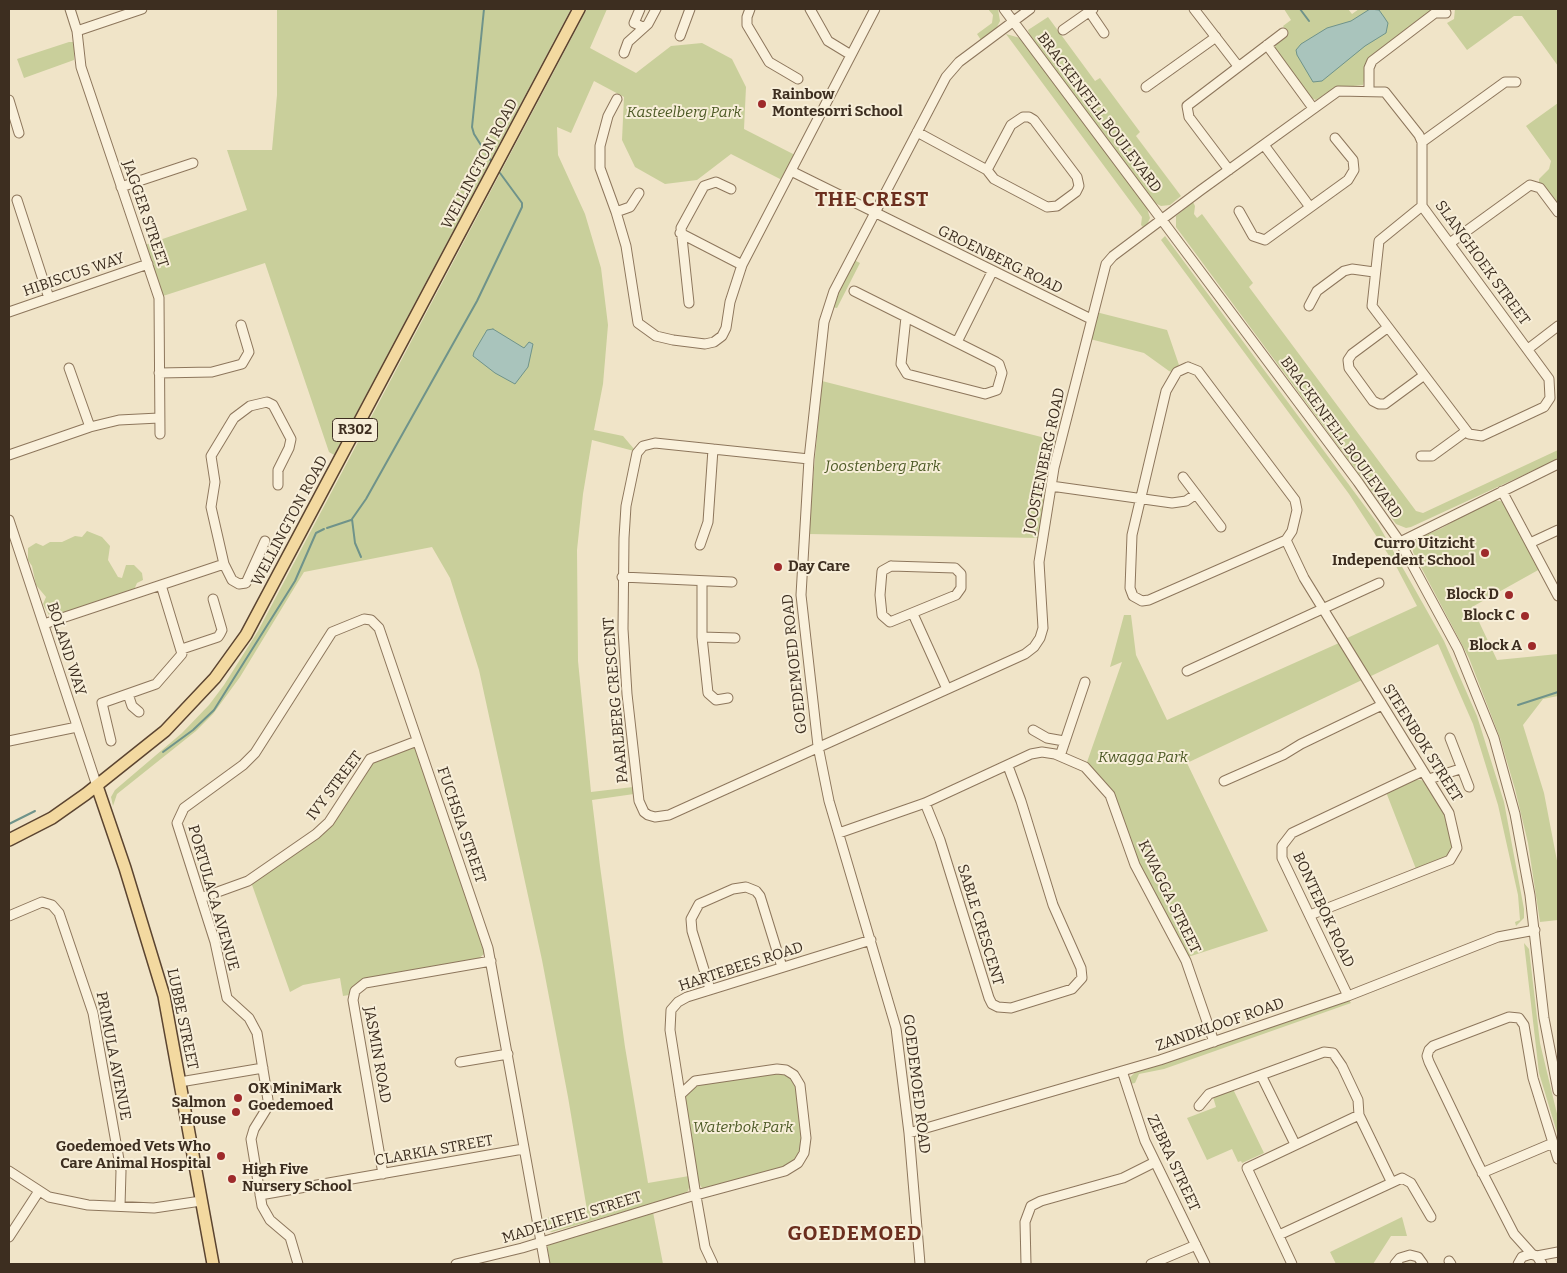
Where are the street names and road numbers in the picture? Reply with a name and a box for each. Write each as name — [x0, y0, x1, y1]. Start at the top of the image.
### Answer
street label: BRACKENFELL BOULEVARD — [1033, 29, 1165, 197]
street label: WELLINGTON ROAD — [438, 96, 522, 232]
street label: JAGGER STREET — [118, 158, 172, 270]
street label: SLANGHOEK STREET — [1431, 197, 1533, 329]
street label: GROENBERG ROAD — [935, 222, 1065, 298]
street label: HIBISCUS WAY — [21, 249, 127, 301]
street label: BRACKENFELL BOULEVARD — [1276, 354, 1406, 522]
street label: JOOSTENBERG ROAD — [1021, 386, 1069, 536]
road number: R302 — [332, 418, 378, 442]
street label: WELLINGTON ROAD — [248, 453, 332, 589]
street label: GOEDEMOED ROAD — [779, 593, 811, 735]
street label: BOLAND WAY — [42, 600, 90, 698]
street label: PAARLBERG CRESCENT — [600, 616, 632, 784]
street label: STEENBOK STREET — [1379, 681, 1465, 805]
street label: IVY STREET — [303, 748, 367, 824]
street label: FUCHSIA STREET — [433, 764, 489, 886]
street label: PORTULACA AVENUE — [184, 823, 242, 973]
street label: KWAGGA STREET — [1134, 837, 1204, 957]
street label: BONTEBOK ROAD — [1288, 849, 1358, 971]
street label: SABLE CRESCENT — [953, 862, 1007, 988]
street label: HARTEBEES ROAD — [676, 938, 806, 996]
street label: LUBBE STREET — [162, 967, 202, 1071]
street label: PRIMULA AVENUE — [92, 990, 134, 1122]
street label: ZANDKLOOF ROAD — [1153, 995, 1287, 1055]
street label: JASMIN ROAD — [360, 1005, 394, 1105]
street label: GOEDEMOED ROAD — [898, 1013, 934, 1155]
street label: ZEBRA STREET — [1143, 1112, 1203, 1214]
street label: CLARKIA STREET — [373, 1132, 495, 1170]
street label: MADELIEFIE STREET — [500, 1188, 644, 1248]

